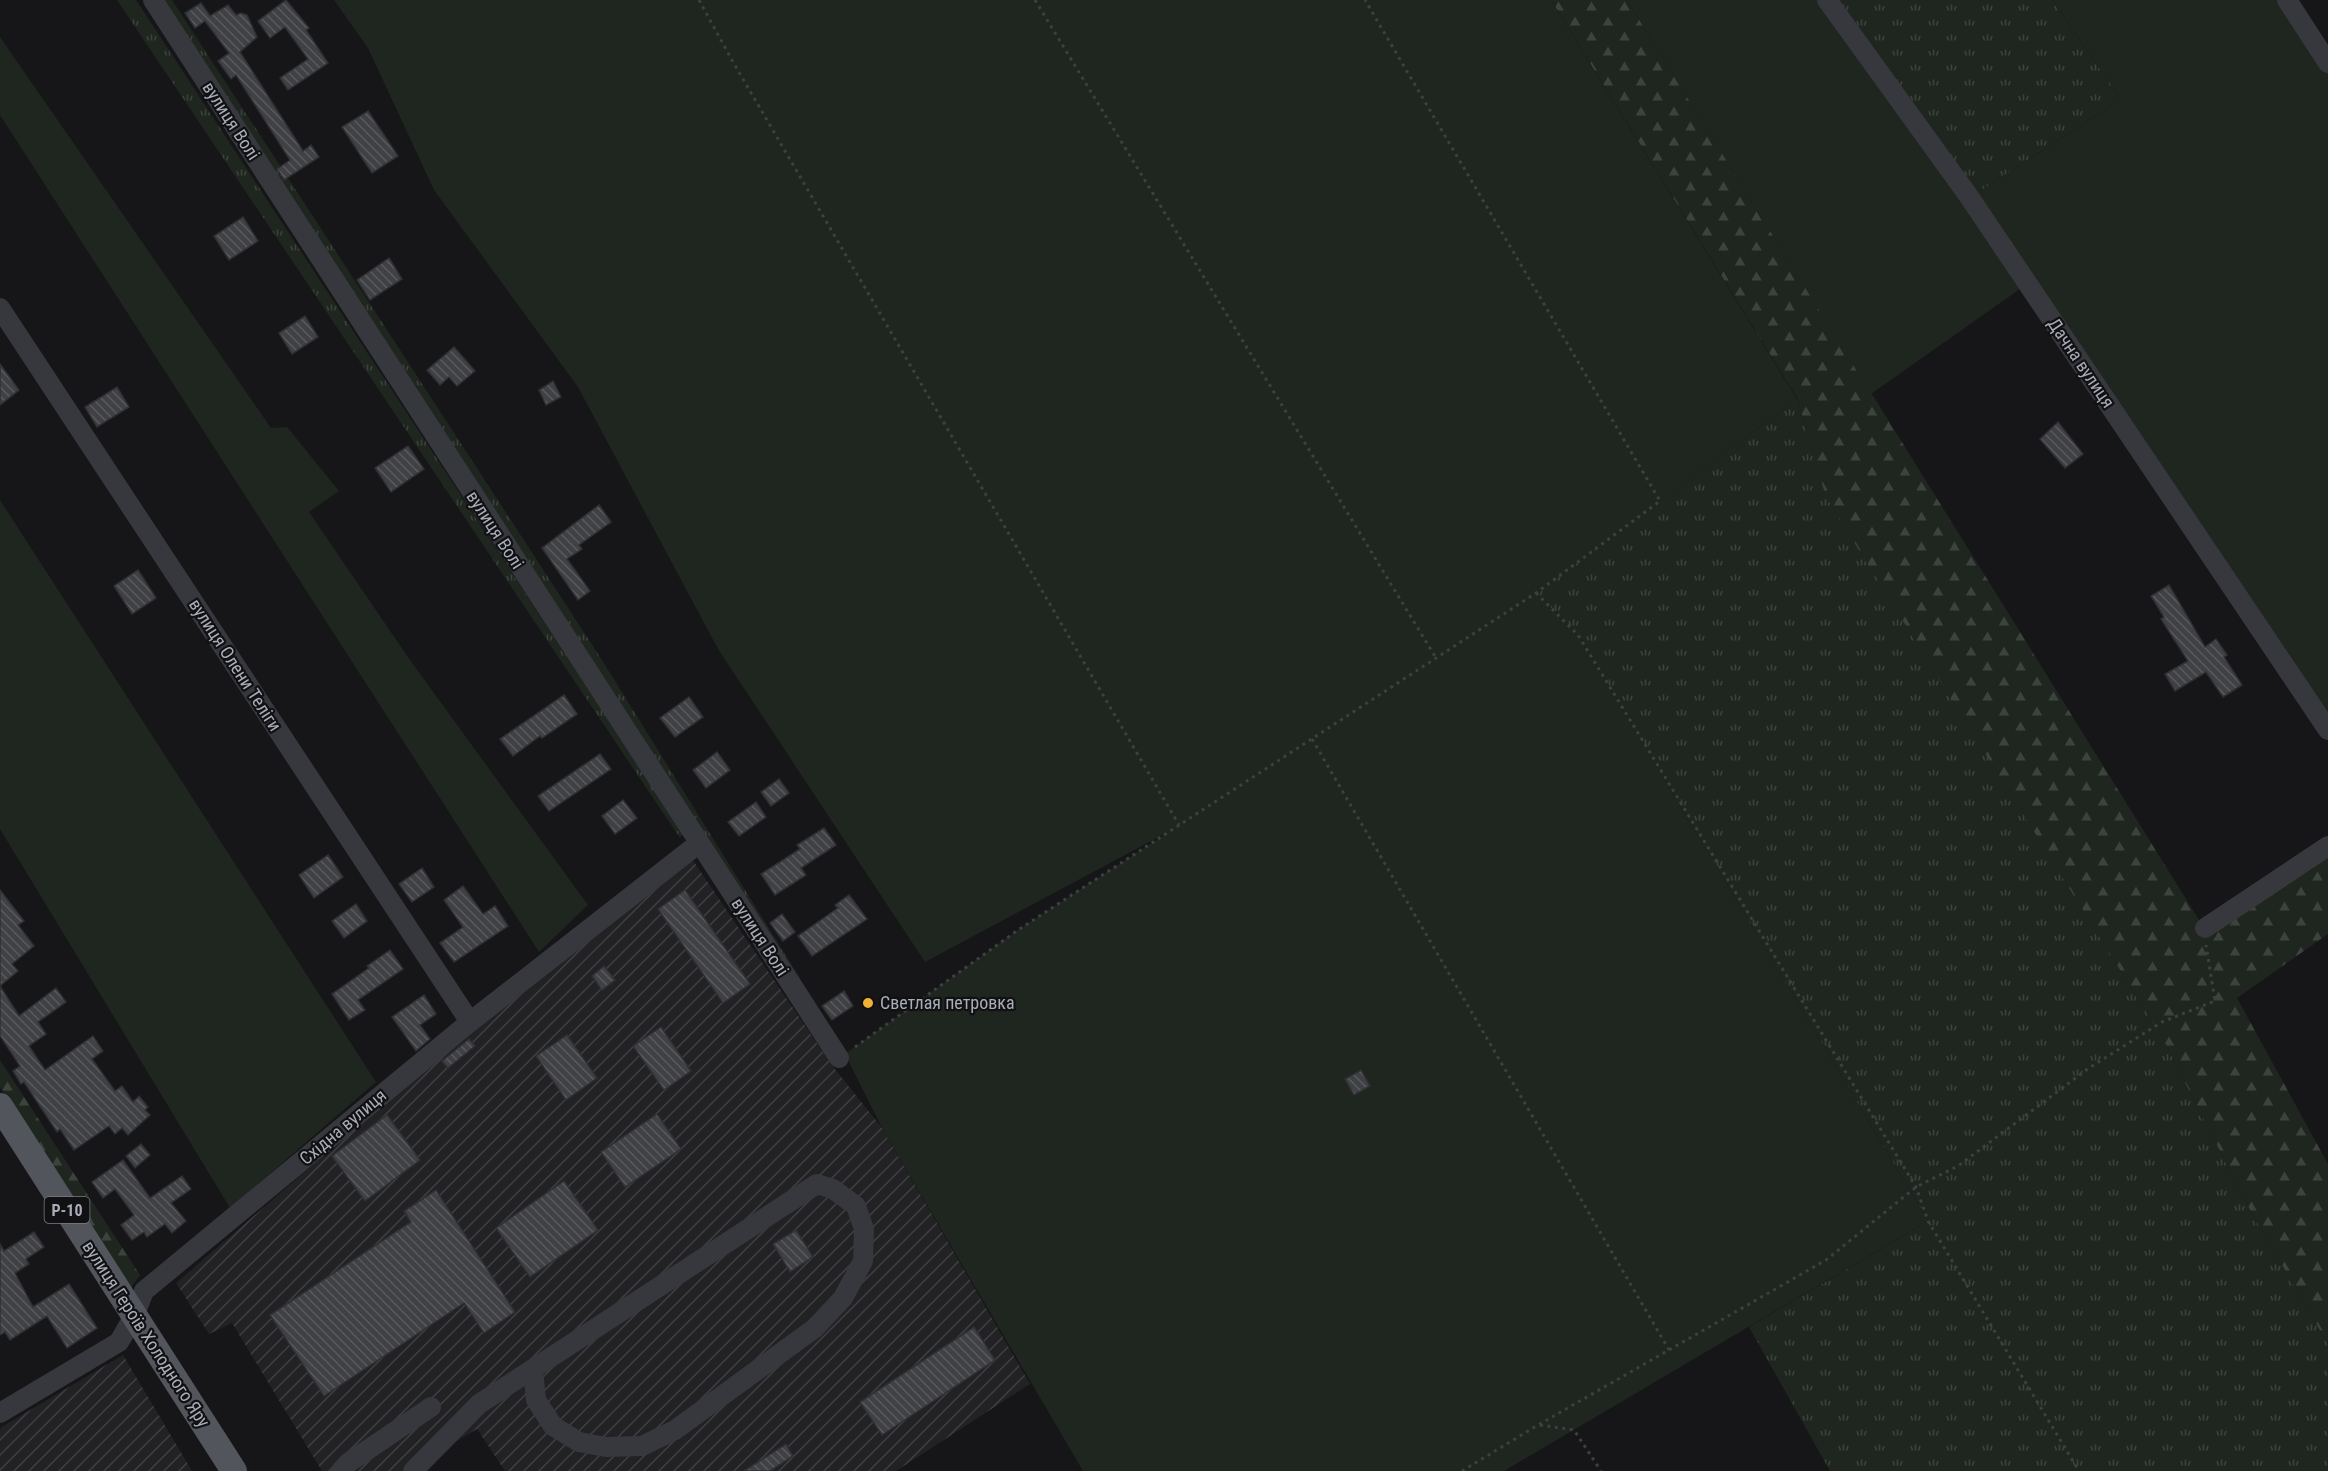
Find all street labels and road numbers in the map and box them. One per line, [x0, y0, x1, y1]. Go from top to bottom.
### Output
street label: вулиця Волі [198, 78, 264, 164]
street label: Дачна вулиця [2044, 314, 2119, 412]
street label: вулиця Волі [462, 487, 528, 573]
street label: вулиця Олени Теліги [185, 595, 286, 735]
street label: вулиця Волі [727, 894, 793, 980]
street label: Східна вулиця [295, 1084, 390, 1169]
road number: Р-10 [44, 1197, 90, 1223]
street label: вулиця Героїв Холодного Яру [78, 1237, 215, 1431]

